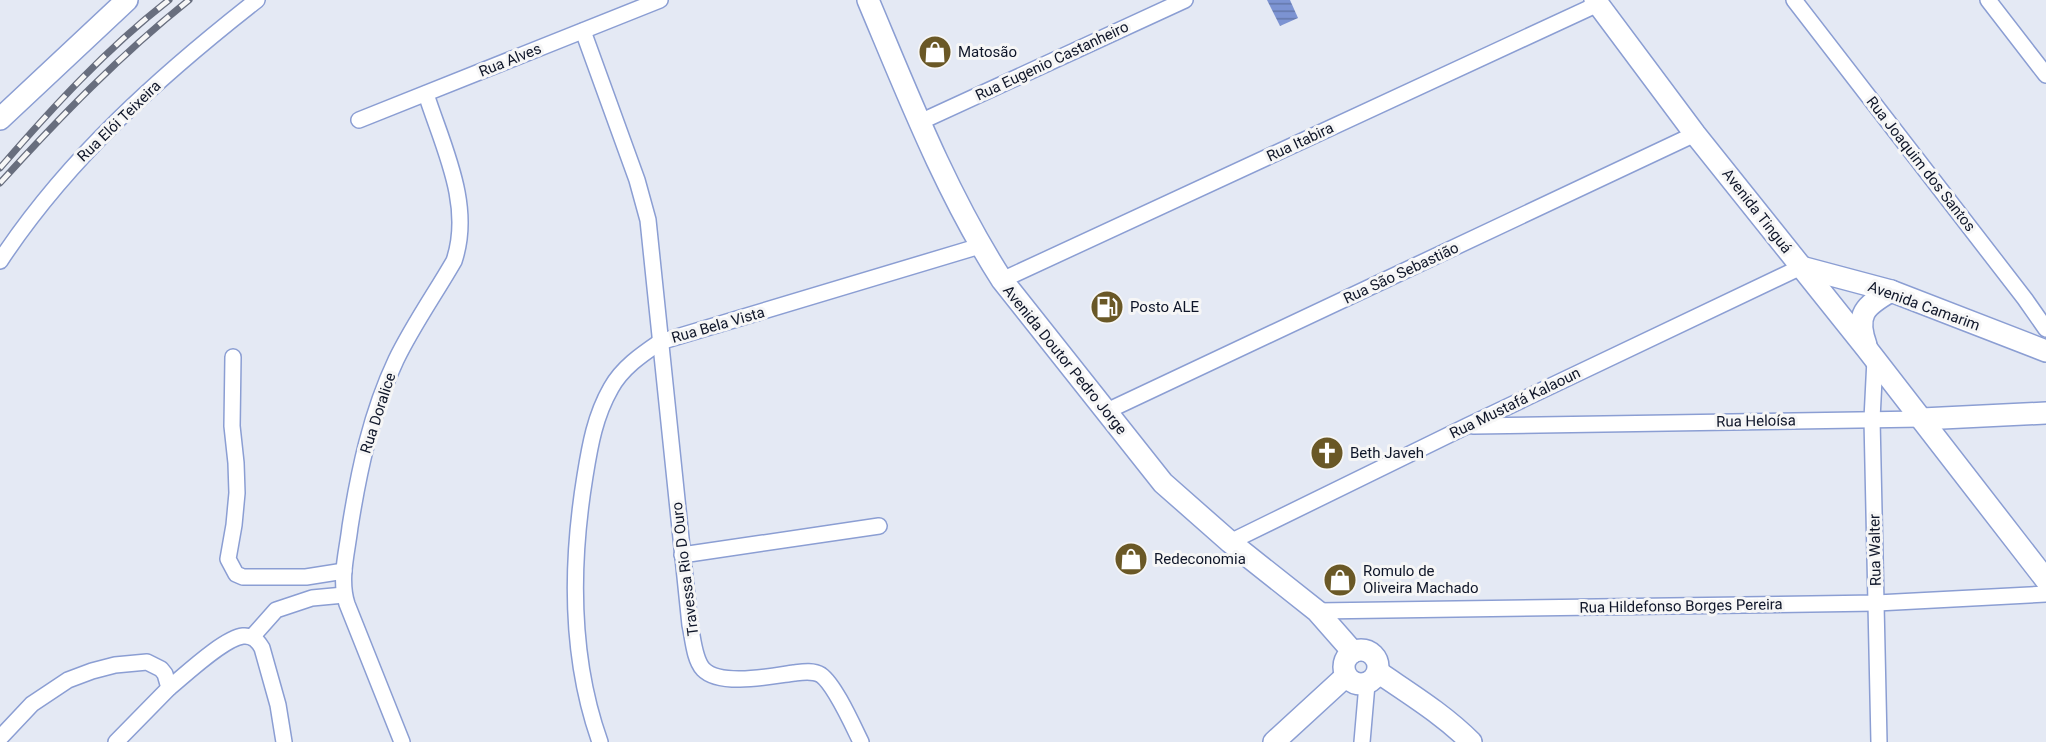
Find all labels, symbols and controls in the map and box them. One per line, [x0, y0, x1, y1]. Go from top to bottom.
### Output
street label: Rua Eugenio Castanheiro [973, 18, 1131, 104]
shop icon: Matosão [917, 34, 953, 70]
street label: Rua Alves [476, 39, 544, 81]
place label: Matosão [958, 43, 1017, 61]
street label: Rua Elói Teixeira [74, 77, 164, 165]
street label: Rua Joaquim dos Santos [1863, 93, 1979, 235]
street label: Rua Itabira [1264, 119, 1336, 165]
street label: Avenida Tinguá [1718, 165, 1796, 257]
street label: Rua São Sebastião [1340, 238, 1462, 308]
street label: Avenida Camarim [1866, 277, 1982, 335]
street label: Avenida Doutor Pedro Jorge [999, 282, 1131, 438]
fuel station icon: Posto ALE [1089, 289, 1125, 325]
place label: Posto ALE [1130, 298, 1200, 316]
street label: Rua Bela Vista [669, 303, 767, 347]
street label: Rua Mustafá Kalaoun [1447, 364, 1583, 442]
street label: Rua Doralice [356, 370, 400, 456]
street label: Rua Heloísa [1716, 411, 1796, 431]
church icon: Beth Javeh [1309, 435, 1345, 471]
place label: Beth Javeh [1350, 444, 1424, 462]
street label: Travessa Rio D Ouro [668, 501, 702, 637]
street label: Rua Walter [1865, 514, 1885, 586]
shop icon: Redeconomia [1113, 541, 1149, 577]
place label: Redeconomia [1154, 550, 1246, 568]
shop icon: Romulo de Oliveira Machado [1322, 562, 1358, 598]
place label: Romulo de Oliveira Machado [1363, 562, 1479, 597]
street label: Rua Hildefonso Borges Pereira [1579, 595, 1783, 617]

